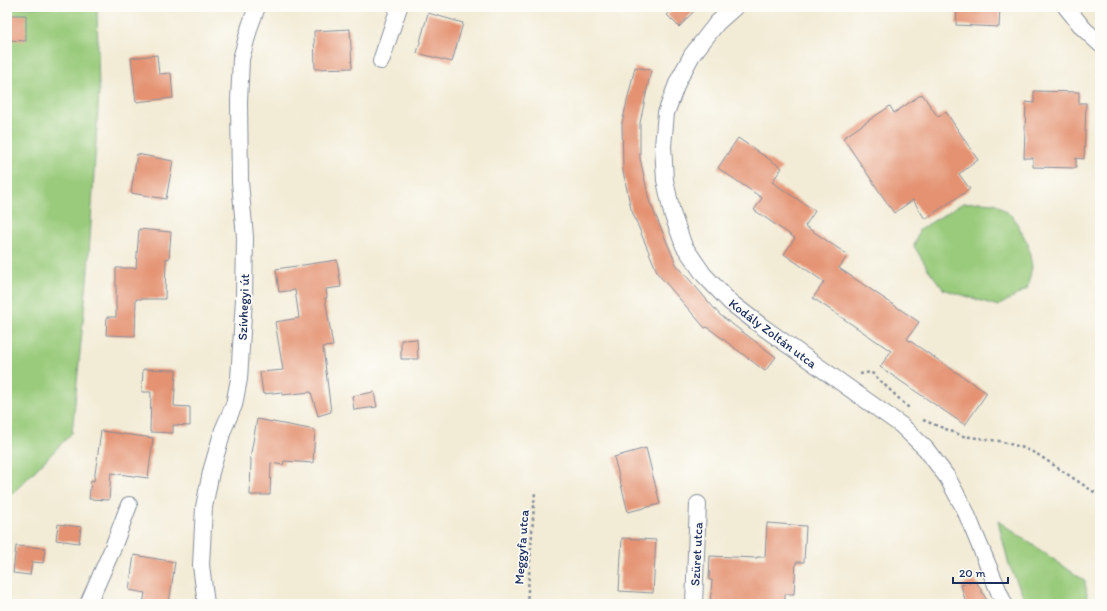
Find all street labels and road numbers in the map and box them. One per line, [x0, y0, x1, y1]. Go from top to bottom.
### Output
street label: Szívhegyi út [235, 273, 252, 341]
street label: Kodály Zoltán utca [726, 296, 820, 371]
street label: Meggyfa utca [511, 509, 532, 585]
street label: Szüret utca [687, 521, 706, 586]

